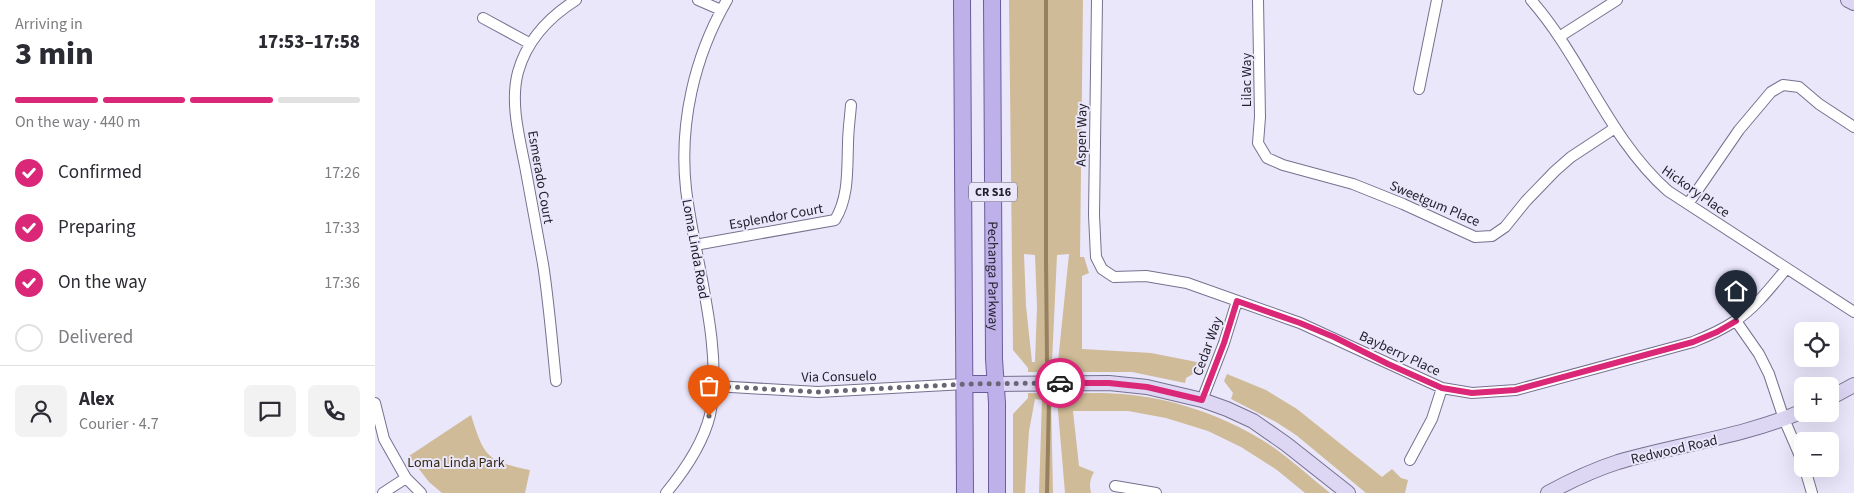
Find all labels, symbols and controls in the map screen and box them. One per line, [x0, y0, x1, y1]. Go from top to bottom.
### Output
text: Arriving in [15, 13, 83, 35]
text: 17:53–17:58 [258, 29, 360, 56]
text: 3 min [15, 31, 94, 77]
street label: Lilac Way [1237, 52, 1257, 107]
street label: Aspen Way [1071, 103, 1093, 167]
text: On the way · 440 m [15, 111, 140, 133]
street label: Esmerado Court [522, 129, 558, 226]
icon: check [15, 159, 43, 187]
text: Confirmed [58, 159, 142, 186]
street label: Hickory Place [1657, 161, 1734, 223]
text: 17:26 [324, 162, 360, 184]
street label: Sweetgum Place [1386, 176, 1483, 232]
road number: CR S16 [969, 182, 1017, 202]
street label: Loma Linda Road [676, 198, 714, 301]
street label: Esplendor Court [728, 199, 825, 235]
icon: check [15, 214, 43, 242]
text: Preparing [58, 214, 136, 241]
text: 17:33 [324, 217, 360, 239]
street label: Pechanga Parkway [982, 221, 1003, 331]
icon: check [15, 269, 43, 297]
text: On the way [58, 269, 147, 296]
pin [1715, 270, 1757, 321]
text: 17:36 [324, 272, 360, 294]
icon: home [1722, 277, 1750, 305]
street label: Cedar Way [1188, 313, 1228, 379]
map controls [1794, 322, 1839, 477]
button: locate [1794, 322, 1839, 367]
text: Delivered [58, 324, 133, 351]
street label: Bayberry Place [1356, 326, 1443, 381]
courier [1035, 358, 1085, 408]
pin [688, 365, 730, 416]
street label: Via Consuelo [801, 366, 877, 388]
icon: car [1046, 369, 1074, 397]
icon: bag [695, 372, 723, 400]
button: + [1794, 377, 1839, 422]
button: person [15, 385, 67, 437]
button: chat [244, 385, 296, 437]
button: phone [308, 385, 360, 437]
text: Alex [79, 386, 115, 413]
text: Courier · 4.7 [79, 413, 159, 435]
street label: Redwood Road [1629, 430, 1720, 470]
button: − [1794, 432, 1839, 477]
park label: Loma Linda Park [407, 453, 505, 473]

